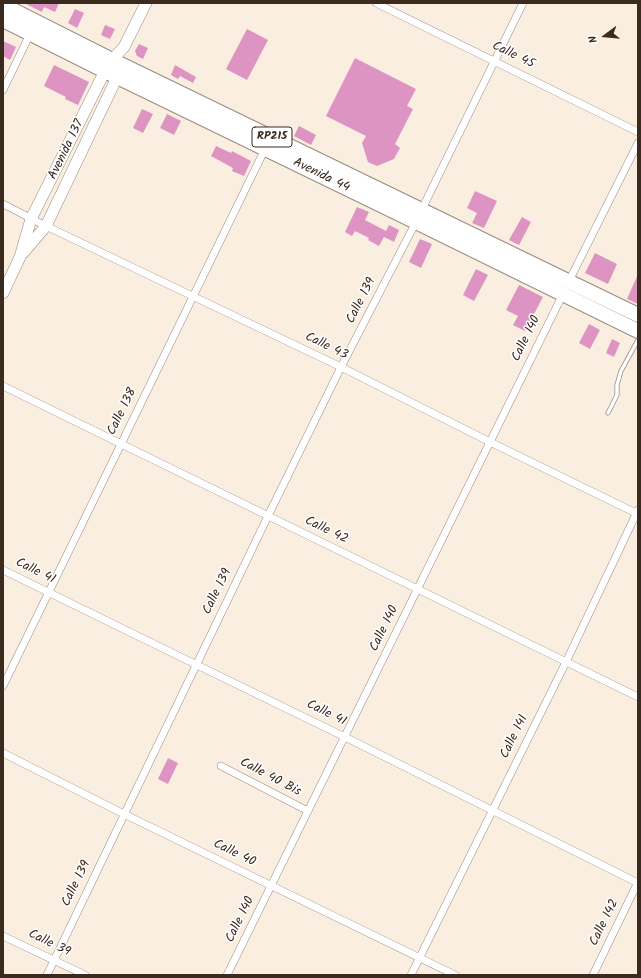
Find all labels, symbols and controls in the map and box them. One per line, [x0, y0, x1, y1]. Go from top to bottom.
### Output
north arrow [585, 16, 625, 56]
text: N [584, 33, 603, 45]
street label: Calle 45 [489, 39, 537, 73]
street label: Avenida 137 [46, 118, 88, 182]
road number: RP215 [252, 127, 292, 147]
street label: Avenida 44 [290, 156, 352, 196]
street label: Calle 139 [344, 276, 380, 326]
street label: Calle 140 [509, 314, 545, 364]
street label: Calle 43 [302, 330, 350, 364]
street label: Calle 138 [105, 386, 141, 438]
street label: Calle 42 [302, 514, 350, 548]
street label: Calle 41 [12, 556, 58, 588]
street label: Calle 139 [200, 566, 236, 618]
street label: Calle 140 [367, 604, 403, 654]
street label: Calle 41 [303, 698, 349, 730]
street label: Calle 141 [498, 713, 532, 761]
street label: Calle 40 Bis [237, 755, 303, 801]
street label: Calle 40 [210, 837, 258, 871]
street label: Calle 139 [59, 858, 95, 910]
street label: Calle 140 [223, 895, 259, 945]
street label: Calle 142 [587, 897, 623, 949]
street label: Calle 39 [25, 927, 73, 961]

